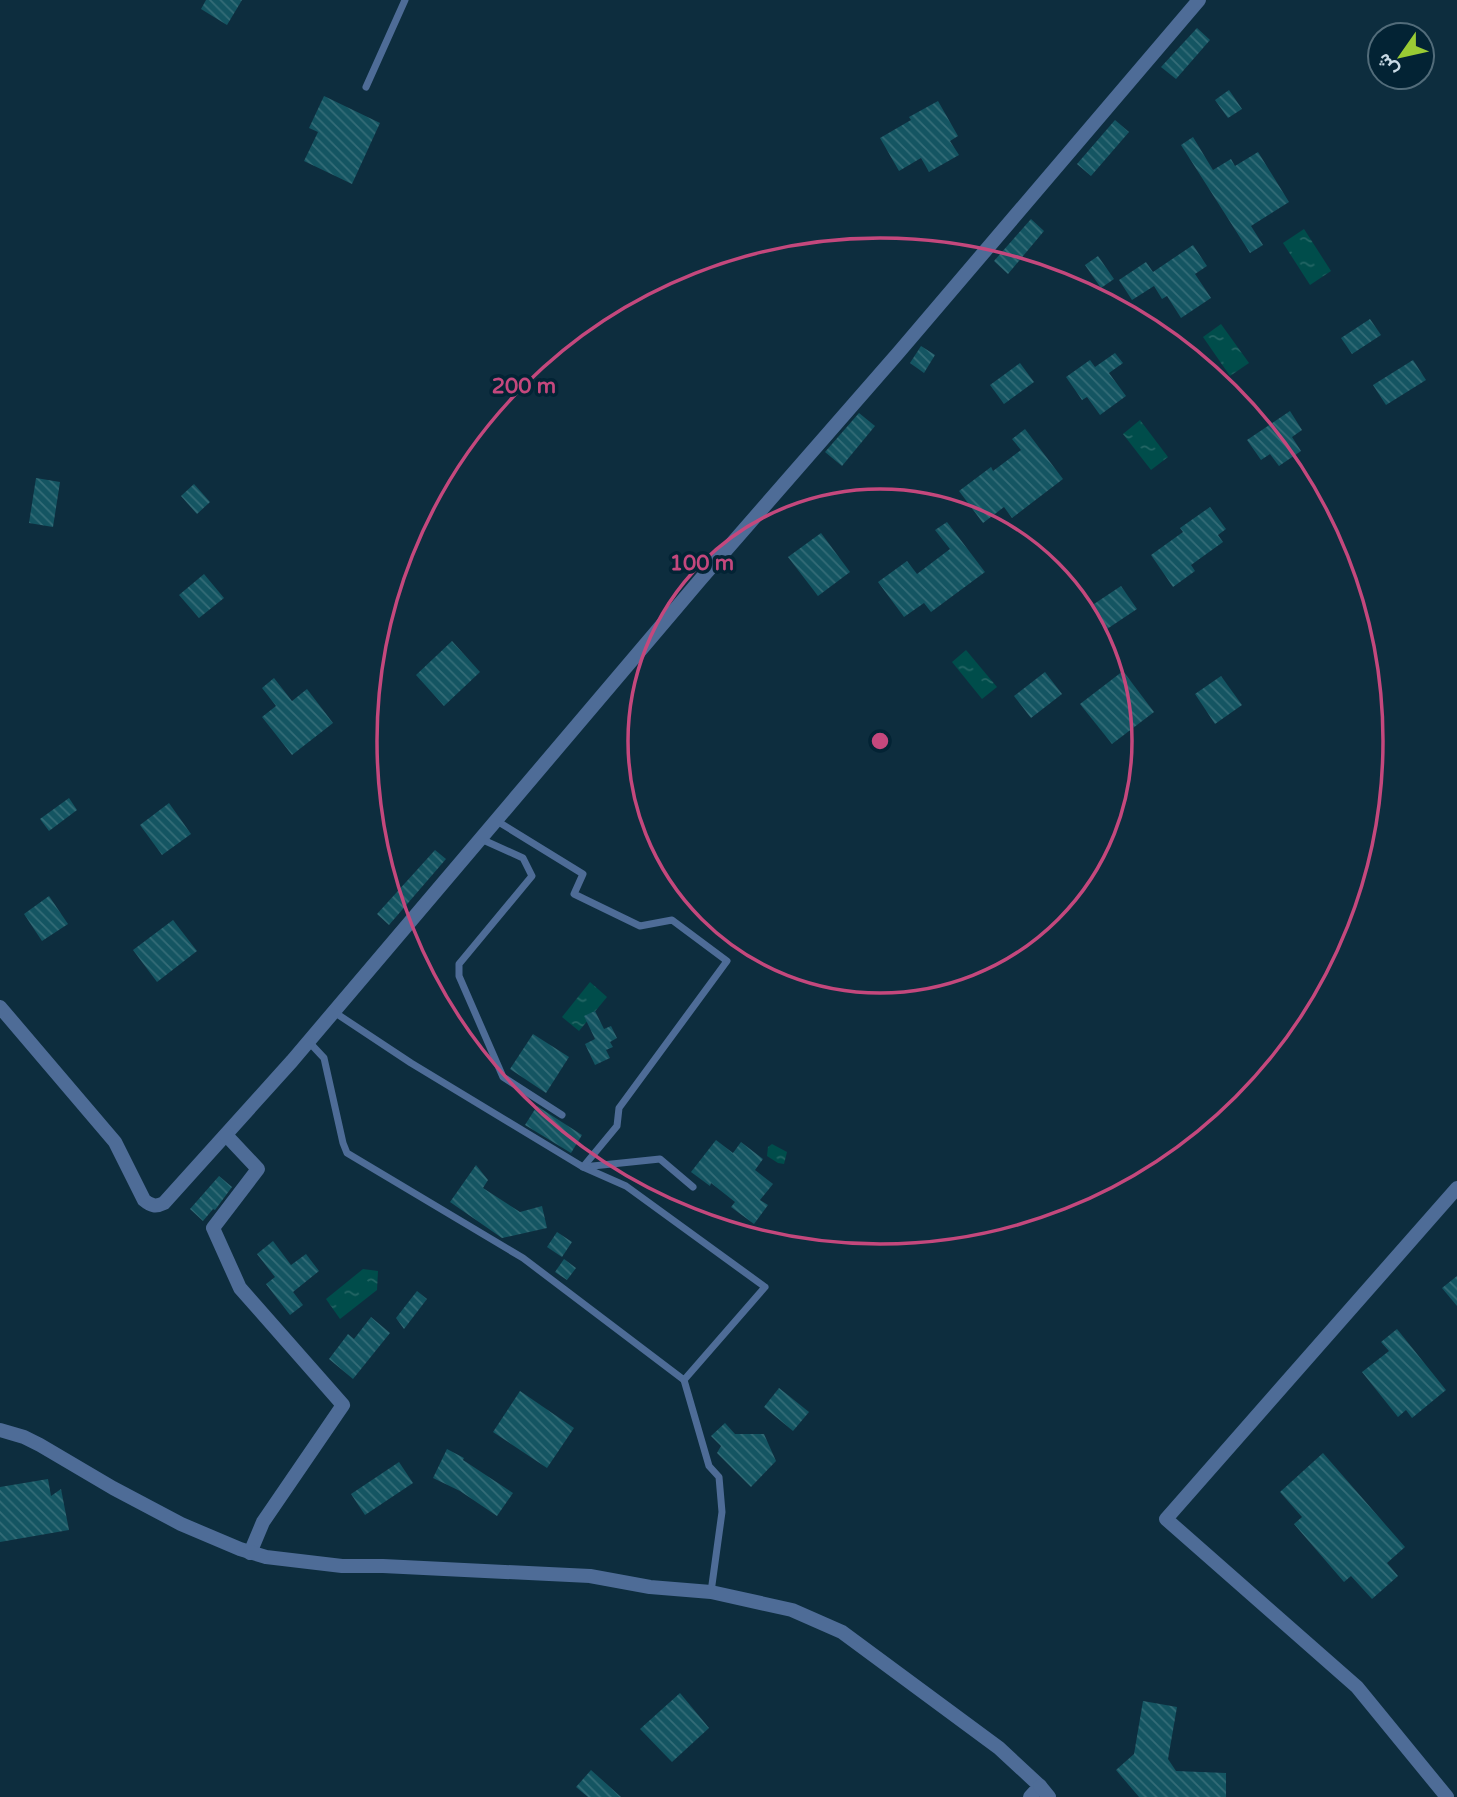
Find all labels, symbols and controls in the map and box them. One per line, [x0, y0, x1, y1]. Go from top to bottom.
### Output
north arrow [1366, 21, 1436, 91]
text: ش [1372, 49, 1403, 81]
text: 200 m [492, 374, 556, 399]
text: 100 m [670, 551, 734, 576]
centre of rings [868, 729, 892, 753]

